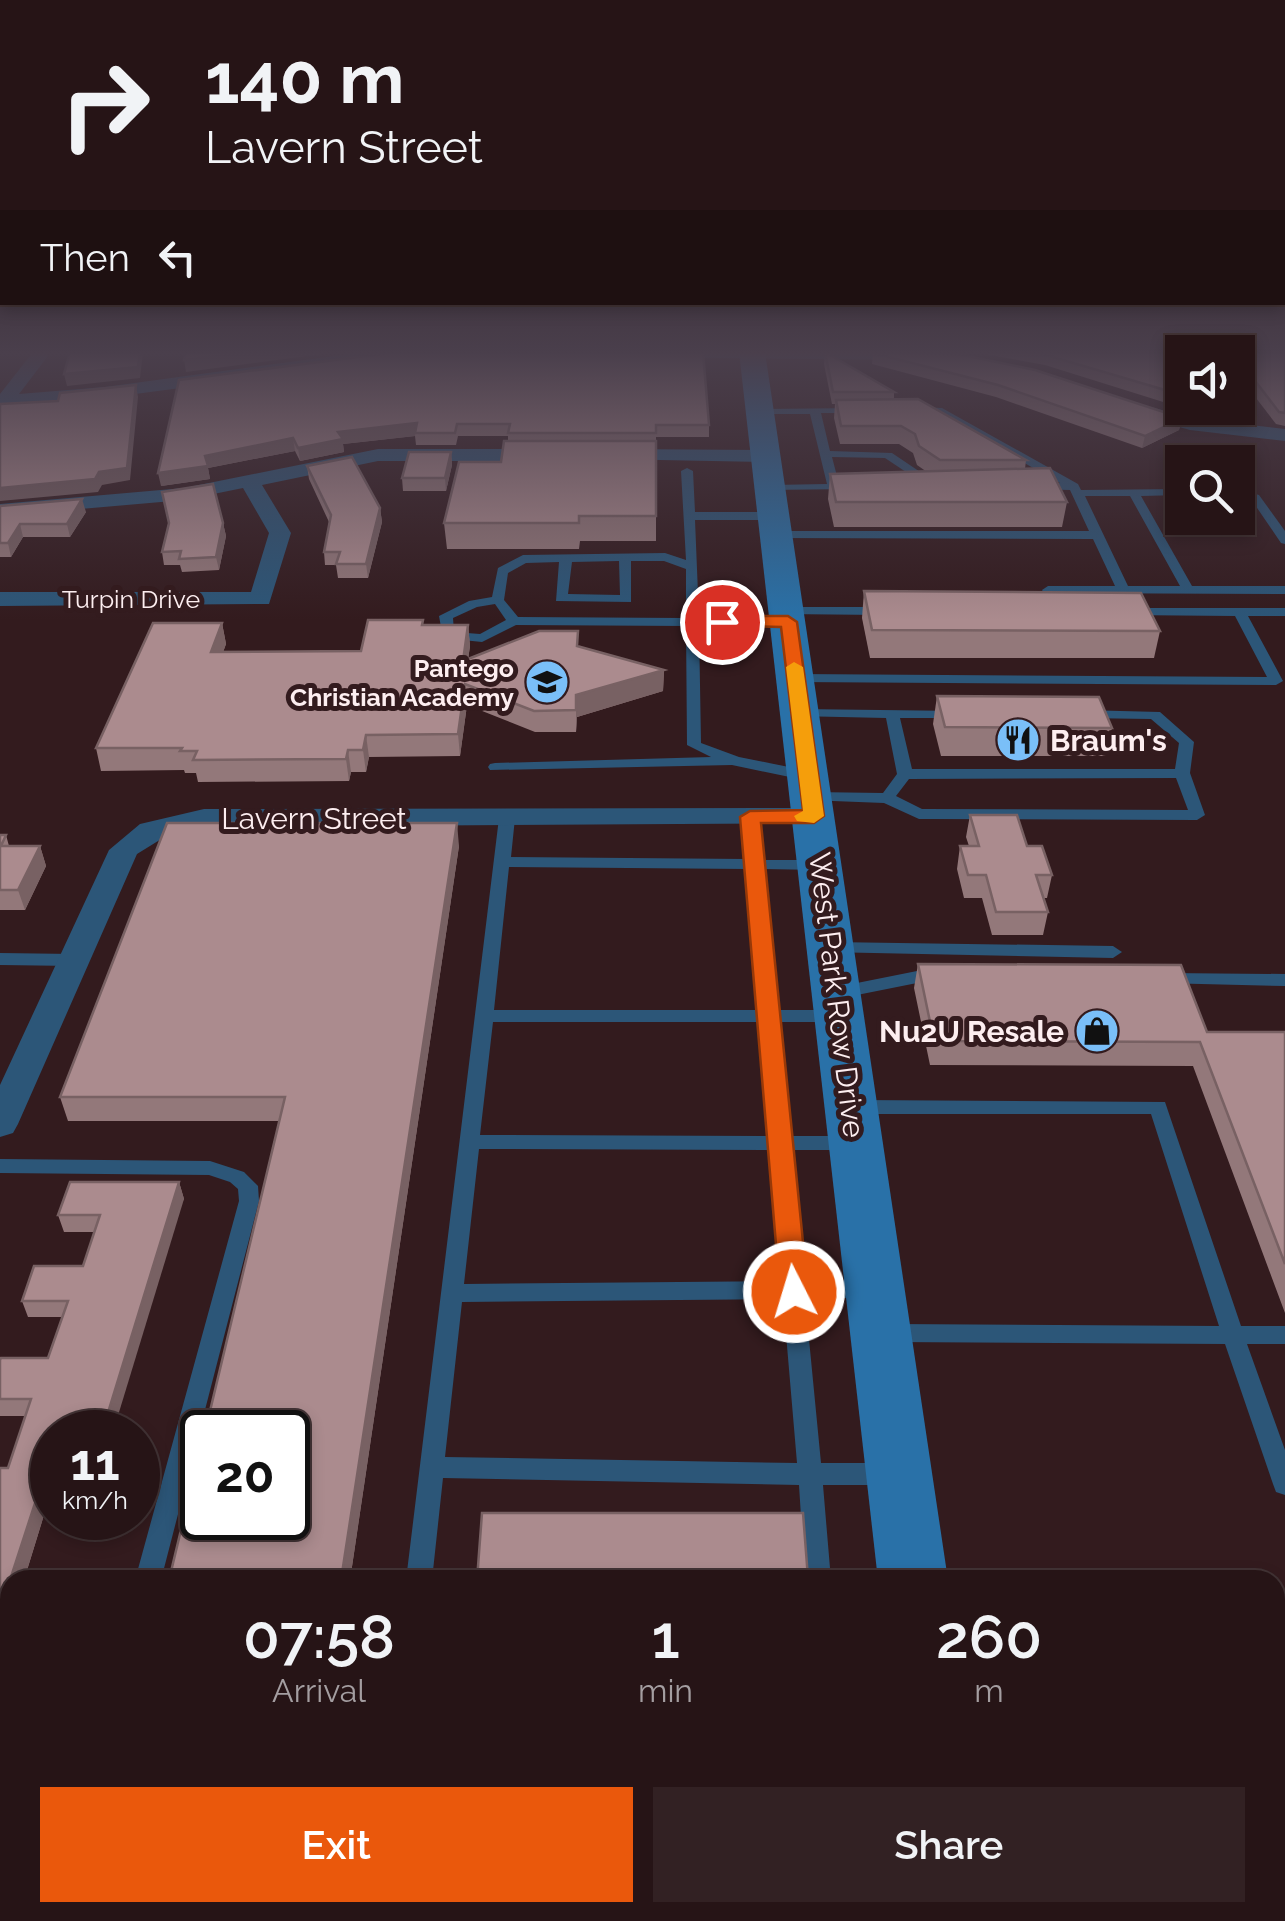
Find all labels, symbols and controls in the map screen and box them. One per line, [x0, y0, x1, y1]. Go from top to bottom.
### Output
text: 140 m [205, 37, 405, 119]
icon: right [40, 40, 170, 170]
text: Lavern Street [205, 121, 483, 174]
icon: left [150, 230, 205, 285]
text: Then [40, 235, 130, 280]
map controls [1165, 335, 1255, 535]
button: sound [1165, 335, 1255, 425]
button: search [1165, 445, 1255, 535]
pin [680, 580, 765, 665]
street label: Turpin Drive [62, 584, 200, 614]
icon: arrive [695, 595, 750, 650]
place label: Pantego Christian Academy [290, 653, 514, 712]
school or university icon: Pantego Christian Academy [524, 659, 570, 705]
restaurant icon: Braum's [995, 717, 1041, 763]
place label: Braum's [1050, 723, 1167, 758]
street label: Lavern Street [221, 801, 407, 836]
street label: West Park Row Drive [802, 850, 872, 1140]
shop icon: Nu2U Resale [1074, 1008, 1120, 1054]
place label: Nu2U Resale [879, 1014, 1064, 1049]
position arrow [742, 1240, 846, 1344]
speed limit sign: 20 [180, 1410, 310, 1540]
text: 11 [70, 1433, 120, 1492]
text: km/h [62, 1485, 128, 1515]
text: 07:58 [243, 1602, 395, 1672]
text: 1 [651, 1602, 680, 1672]
text: 260 [936, 1602, 1042, 1672]
text: Arrival [272, 1672, 366, 1709]
text: min [638, 1672, 693, 1709]
text: m [974, 1672, 1004, 1709]
button: Exit [40, 1787, 633, 1902]
button: Share [653, 1787, 1245, 1902]

